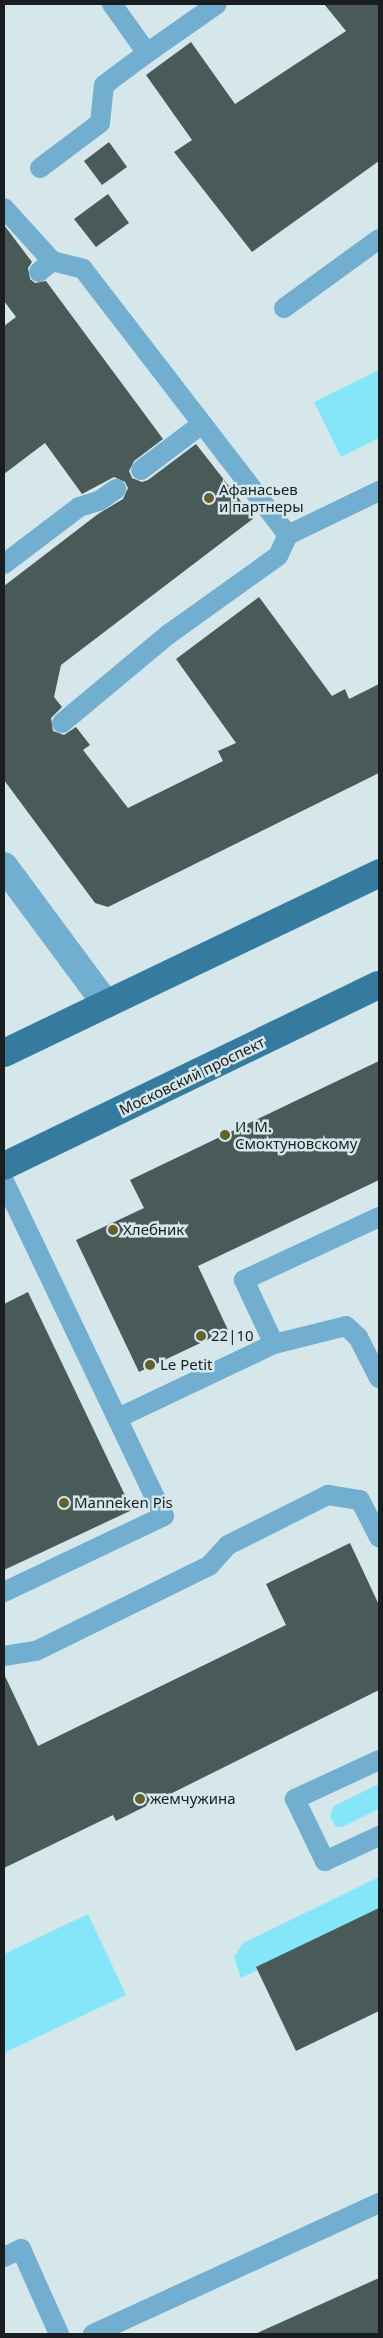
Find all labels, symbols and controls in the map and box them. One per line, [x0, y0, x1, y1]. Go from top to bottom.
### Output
place label: Афанасьев и партнеры [219, 480, 304, 515]
marker: Афанасьев и партнеры [203, 492, 215, 504]
street label: Московский проспект [116, 1033, 268, 1119]
place label: И. М. Смоктуновскому [235, 1117, 357, 1152]
marker: И. М. Смоктуновскому [219, 1129, 231, 1141]
place label: Хлебник [123, 1221, 184, 1239]
marker: Хлебник [107, 1224, 119, 1236]
place label: 22|10 [211, 1327, 254, 1345]
marker: 22|10 [195, 1330, 207, 1342]
place label: Le Petit [160, 1356, 212, 1374]
marker: Le Petit [144, 1359, 156, 1371]
place label: Manneken Pis [74, 1494, 173, 1512]
marker: Manneken Pis [58, 1497, 70, 1509]
place label: жемчужина [150, 1790, 236, 1808]
marker: жемчужина [134, 1793, 146, 1805]

